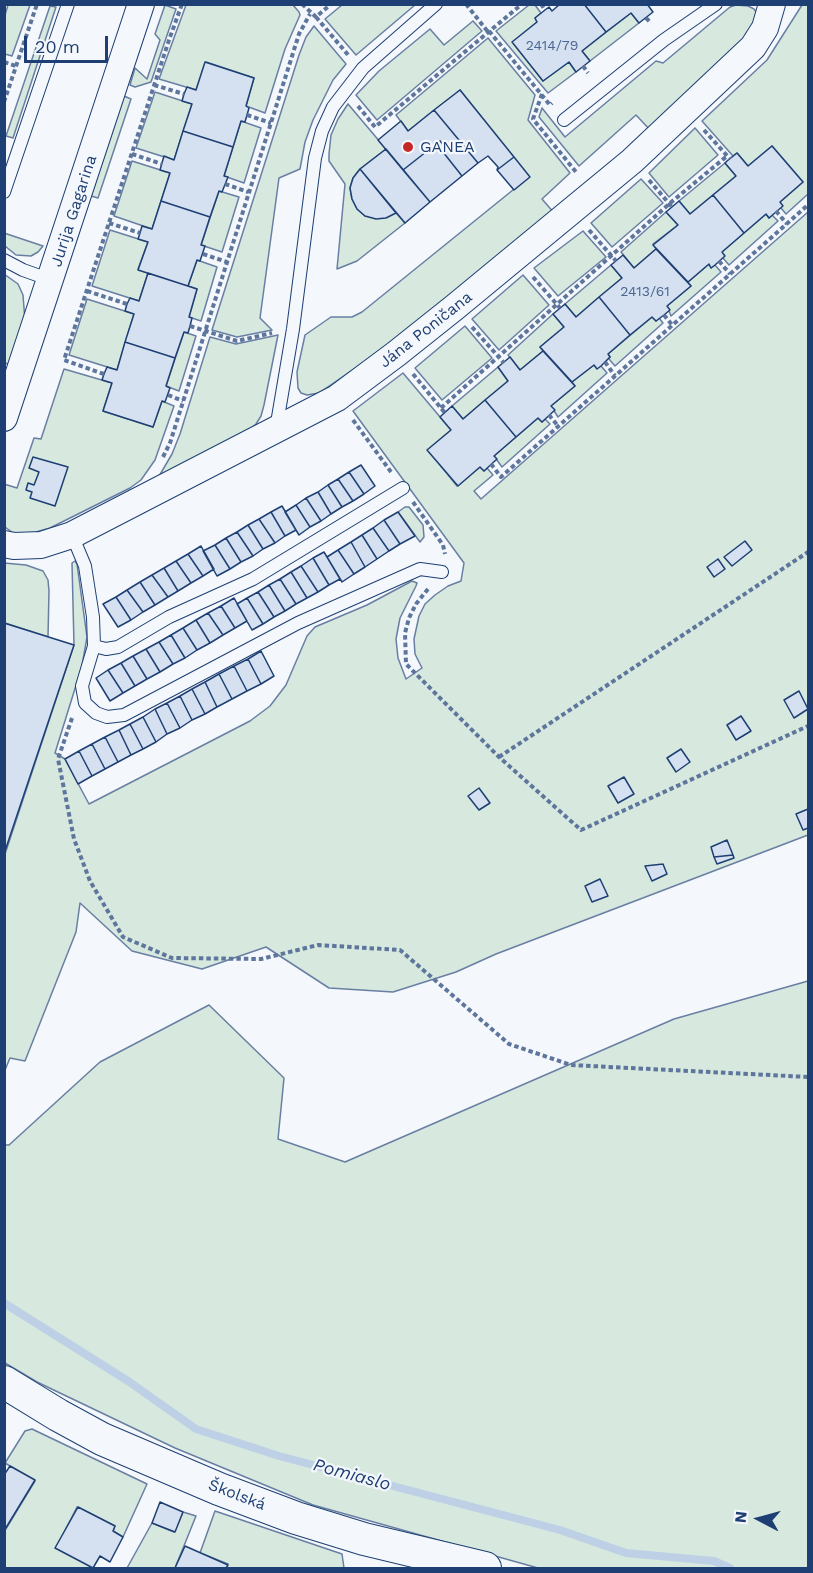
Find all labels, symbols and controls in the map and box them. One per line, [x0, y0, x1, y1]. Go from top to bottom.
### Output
scale bar [27, 24, 111, 62]
text: 20 m [35, 36, 80, 57]
house number: 2414/79 [526, 38, 578, 54]
place label: GANEA [420, 137, 475, 157]
marker: GANEA [401, 140, 415, 154]
street label: Jurija Gagarina [47, 153, 101, 269]
house number: 2413/61 [620, 284, 670, 300]
street label: Jána Poničana [376, 288, 476, 372]
water label: Pomiaslo [311, 1454, 393, 1496]
street label: Školská [206, 1475, 268, 1515]
north arrow [729, 1489, 789, 1549]
text: N [731, 1510, 751, 1524]

